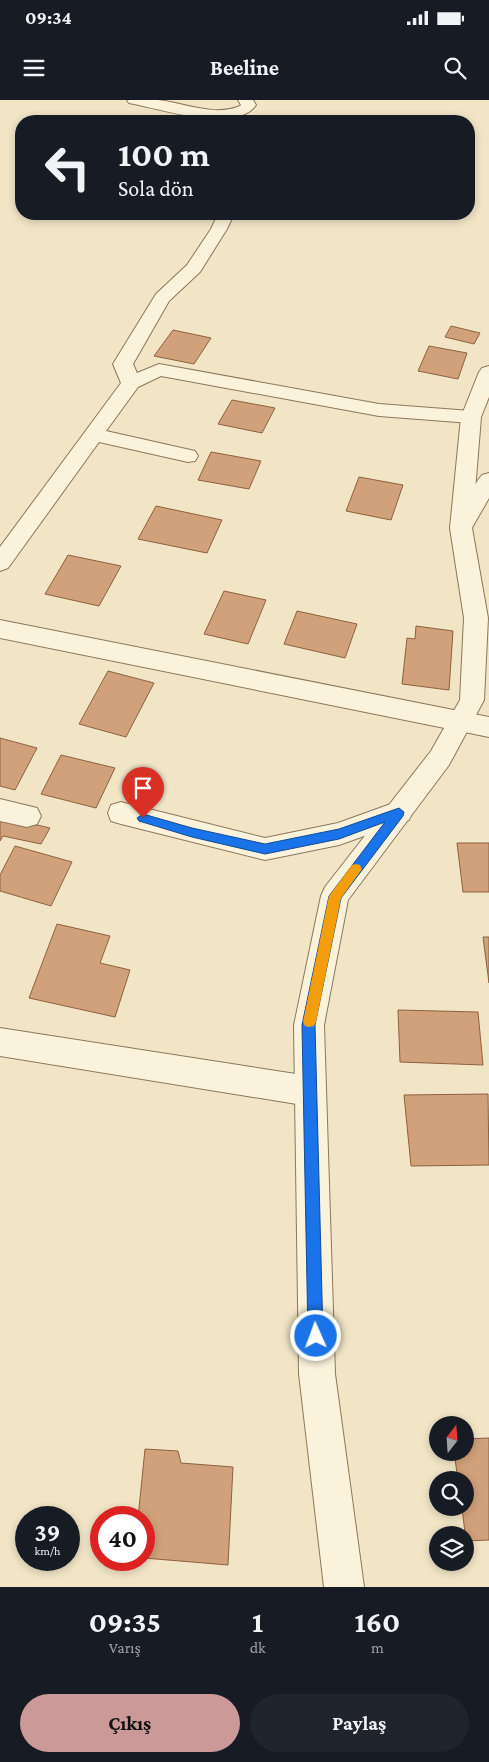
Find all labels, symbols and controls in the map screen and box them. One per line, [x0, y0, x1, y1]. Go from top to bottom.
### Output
text: 09:34 [25, 7, 72, 28]
icon: menu [20, 54, 48, 82]
icon: search [441, 54, 469, 82]
text: Beeline [210, 55, 279, 80]
icon: left [35, 135, 100, 200]
text: 100 m [118, 135, 210, 174]
text: Sola dön [118, 176, 194, 201]
pin [122, 767, 164, 818]
icon: arrive [129, 774, 157, 802]
position arrow [289, 1309, 341, 1361]
north arrow [429, 1416, 474, 1461]
map controls [429, 1416, 474, 1571]
button: search [429, 1471, 474, 1516]
speed limit sign: 40 [90, 1506, 155, 1571]
text: 39 [35, 1519, 60, 1546]
button: layers [429, 1526, 474, 1571]
text: km/h [35, 1544, 60, 1558]
text: 09:35 [89, 1605, 161, 1638]
text: 1 [252, 1605, 263, 1638]
text: 160 [354, 1605, 400, 1638]
text: Varış [109, 1639, 141, 1656]
text: dk [250, 1639, 266, 1656]
text: m [371, 1639, 384, 1656]
button: Çıkış [20, 1694, 240, 1752]
button: Paylaş [250, 1694, 469, 1752]

